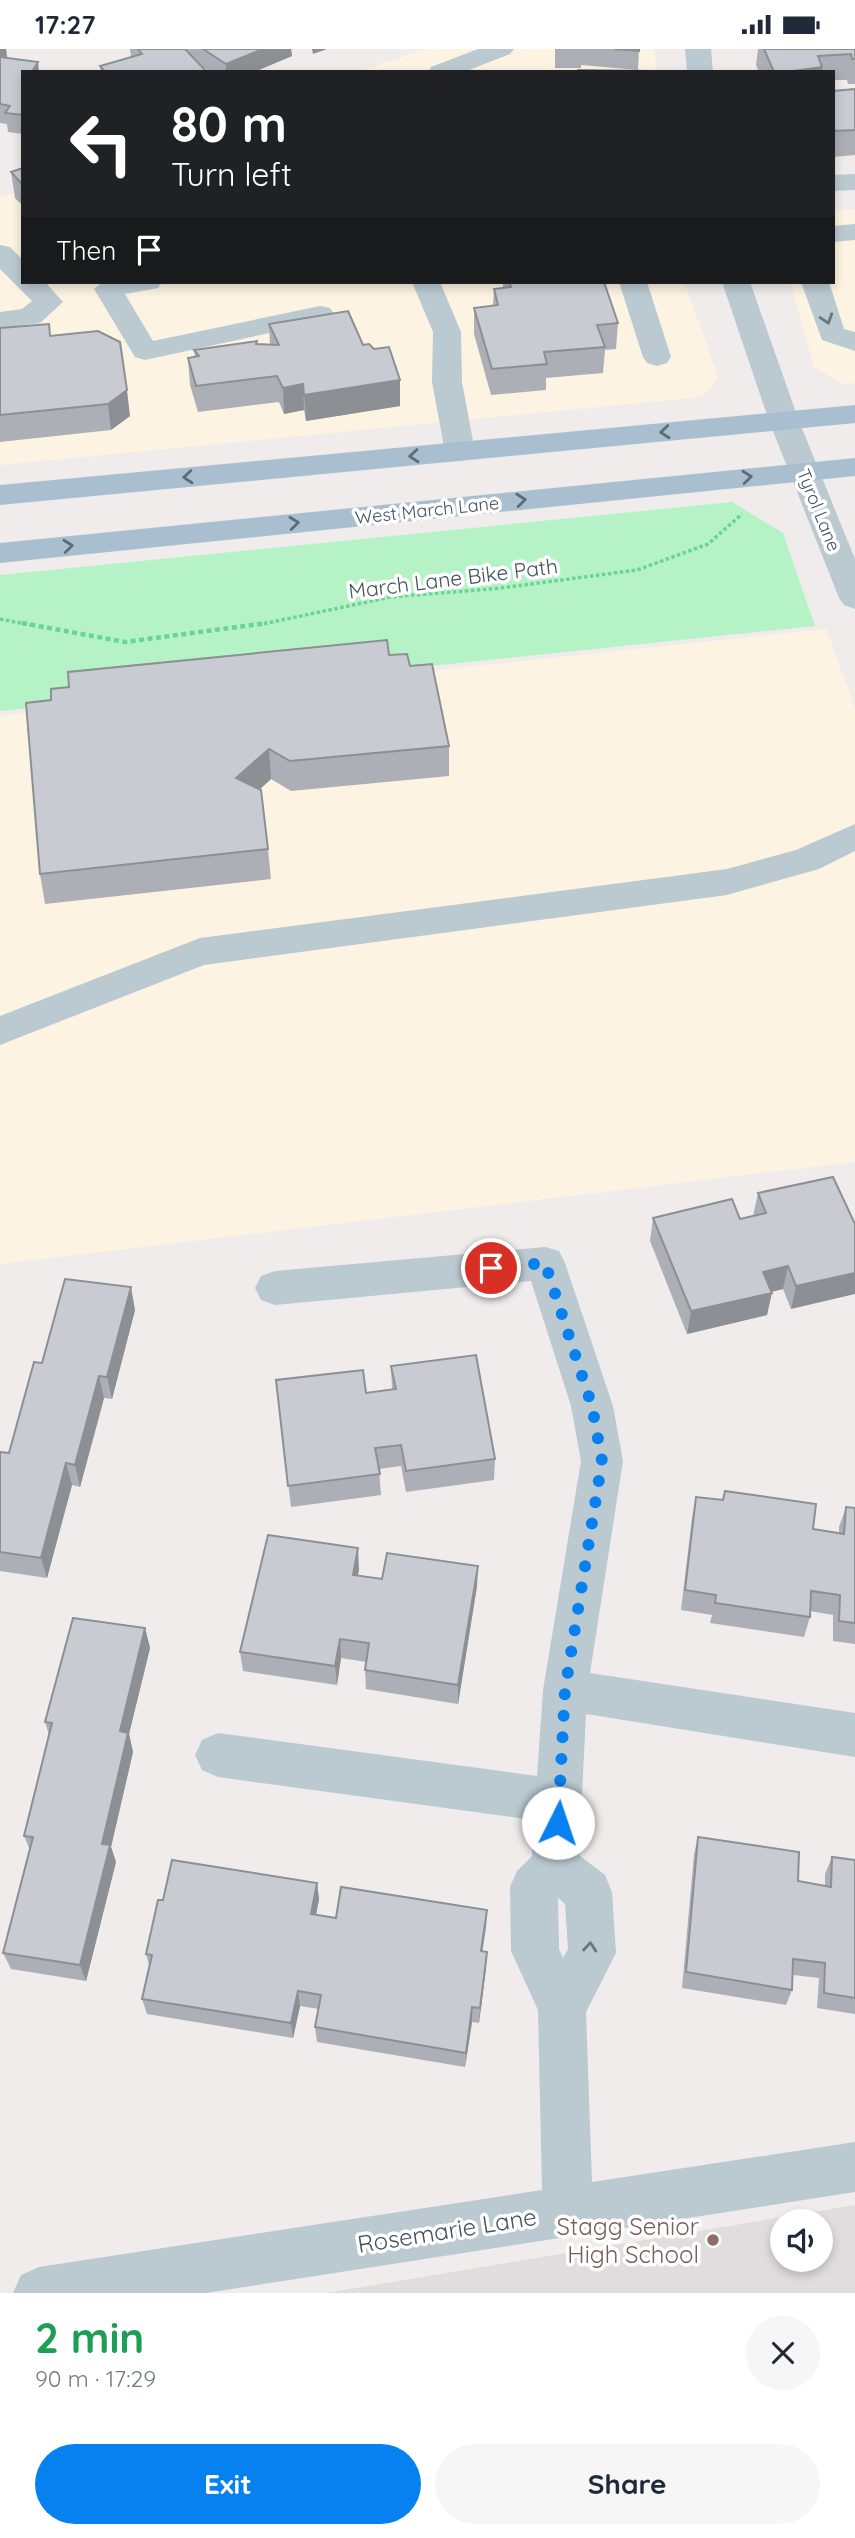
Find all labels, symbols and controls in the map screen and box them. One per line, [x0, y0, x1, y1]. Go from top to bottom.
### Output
text: 17:27 [35, 8, 96, 41]
text: 80 m [171, 93, 287, 154]
icon: left [56, 98, 147, 189]
text: Turn left [171, 154, 292, 194]
icon: arrive [130, 231, 168, 269]
text: Then [56, 234, 116, 267]
one-way arrow [819, 313, 833, 325]
one-way arrow [659, 425, 671, 440]
one-way arrow [408, 448, 419, 463]
street label: Tyrol Lane [792, 465, 846, 555]
one-way arrow [182, 469, 193, 484]
one-way arrow [741, 470, 753, 485]
street label: West March Lane [354, 491, 500, 529]
one-way arrow [515, 493, 526, 508]
one-way arrow [289, 516, 300, 531]
one-way arrow [63, 539, 74, 554]
street label: March Lane Bike Path [347, 552, 559, 604]
pin [461, 1238, 521, 1298]
icon: arrive [472, 1249, 510, 1287]
position arrow [521, 1786, 595, 1860]
one-way arrow [582, 1941, 597, 1952]
street label: Rosemarie Lane [355, 2201, 539, 2259]
map controls [770, 2209, 833, 2272]
button: sound [770, 2209, 833, 2272]
place label: Stagg Senior High School [557, 2211, 699, 2269]
marker: Stagg Senior High School [705, 2232, 721, 2248]
text: 2 min [35, 2311, 144, 2364]
button: close [746, 2316, 820, 2390]
text: 90 m · 17:29 [35, 2364, 156, 2393]
button: Exit [35, 2444, 421, 2524]
button: Share [435, 2444, 820, 2524]

